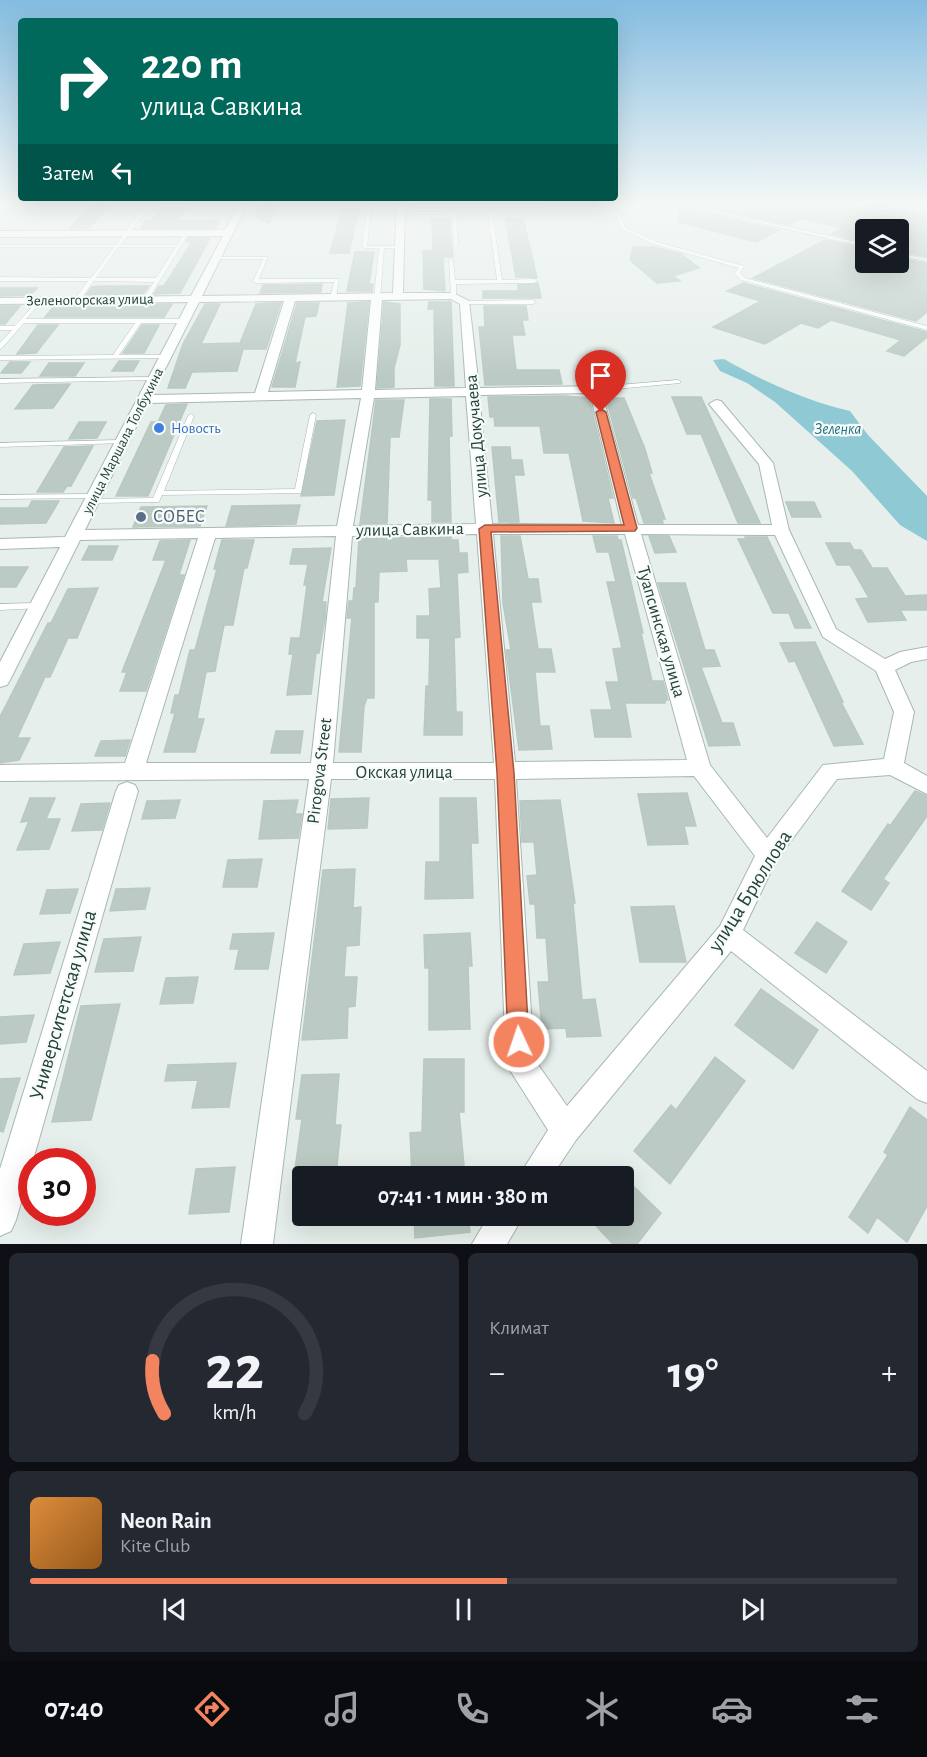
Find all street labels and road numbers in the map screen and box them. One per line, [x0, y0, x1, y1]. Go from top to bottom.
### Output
street label: Зеленогорская улица [26, 291, 154, 309]
street label: улица Маршала Толбухина [79, 365, 166, 517]
street label: улица Докучаева [463, 374, 491, 499]
street label: улица Савкина [355, 520, 464, 540]
street label: Туапсинская улица [634, 564, 688, 700]
street label: Pirogova Street [305, 717, 335, 825]
street label: Окская улица [355, 764, 453, 782]
street label: улица Брюллова [704, 826, 796, 956]
street label: Университетская улица [26, 907, 100, 1102]

